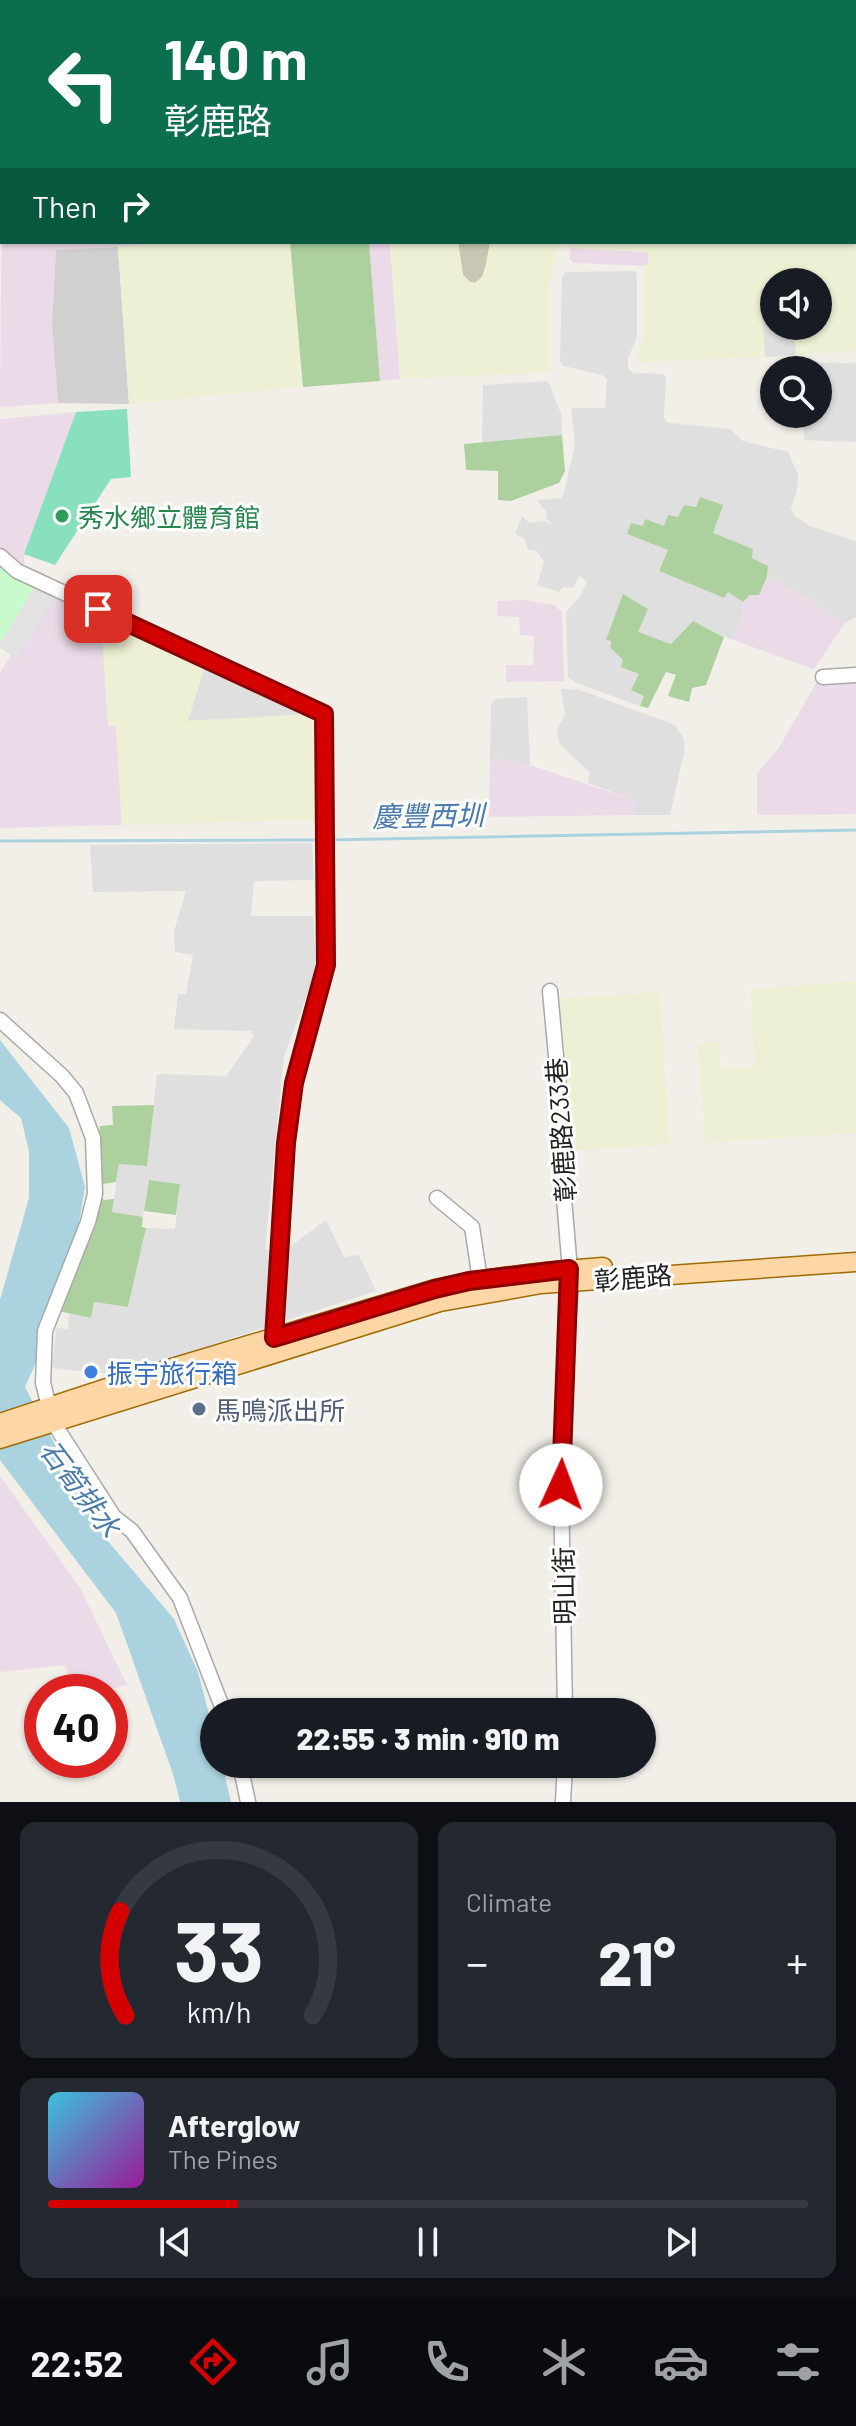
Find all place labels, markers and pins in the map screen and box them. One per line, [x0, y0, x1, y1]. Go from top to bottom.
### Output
place label: 秀水鄉立體育館 [78, 501, 260, 532]
marker: 秀水鄉立體育館 [53, 507, 71, 525]
pin [64, 575, 132, 643]
place label: 振宇旅行箱 [107, 1357, 237, 1388]
marker: 振宇旅行箱 [82, 1363, 100, 1381]
place label: 馬鳴派出所 [215, 1394, 345, 1425]
marker: 馬鳴派出所 [190, 1400, 208, 1418]

